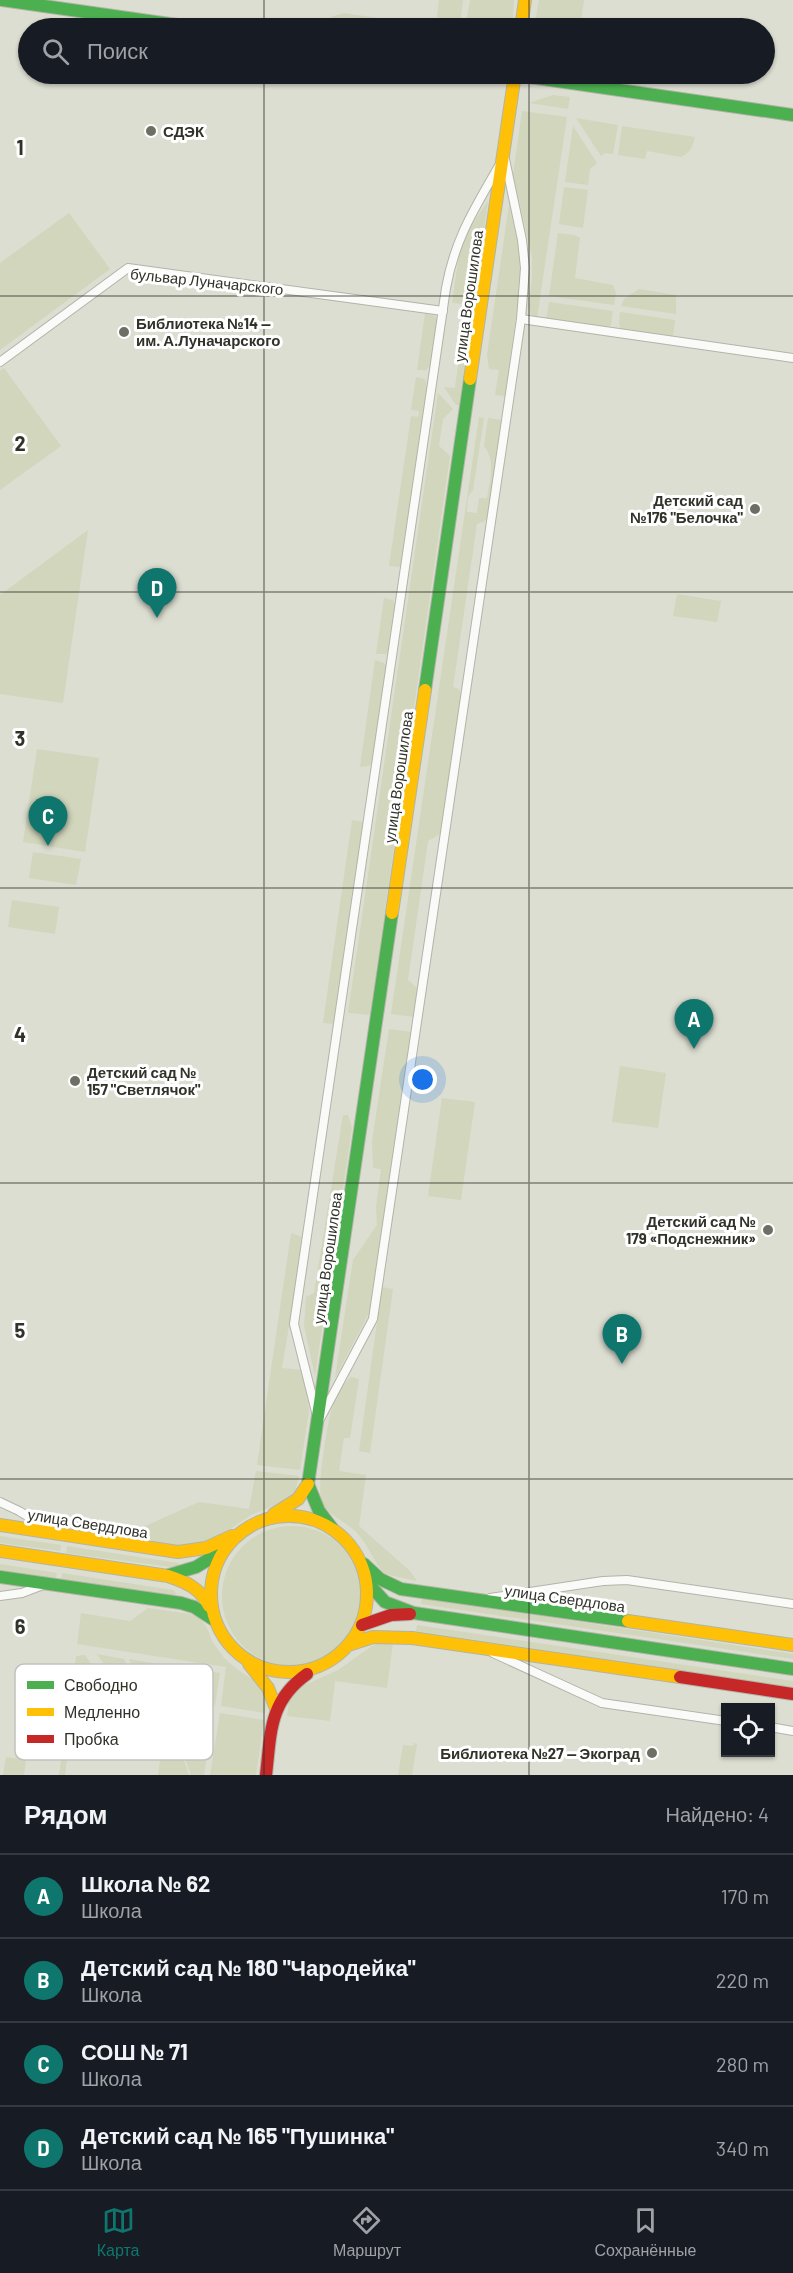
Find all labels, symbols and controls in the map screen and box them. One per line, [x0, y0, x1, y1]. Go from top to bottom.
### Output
search box [18, 18, 775, 84]
icon: search [39, 35, 72, 68]
text: Поиск [87, 37, 148, 63]
place label: СДЭК [163, 122, 205, 140]
marker: СДЭК [144, 124, 158, 138]
text: 1 [16, 135, 24, 159]
street label: улица Ворошилова [450, 228, 486, 363]
street label: бульвар Луначарского [130, 264, 284, 298]
place label: Библиотека №14 — им. А.Луначарского [136, 314, 280, 349]
marker: Библиотека №14 — им. А.Луначарского [117, 325, 131, 339]
text: 2 [14, 431, 26, 455]
place label: Детский сад №176 "Белочка" [630, 491, 744, 526]
marker: Детский сад №176 "Белочка" [748, 502, 762, 516]
pin: D [138, 568, 176, 618]
street label: улица Ворошилова [380, 709, 416, 844]
text: 3 [15, 726, 25, 750]
pin: C [28, 796, 68, 846]
pin: A [674, 1000, 714, 1049]
text: 4 [14, 1022, 26, 1046]
place label: Детский сад № 157 "Светлячок" [87, 1063, 201, 1098]
your location [408, 1065, 437, 1094]
marker: Детский сад № 157 "Светлячок" [68, 1074, 82, 1088]
street label: улица Ворошилова [309, 1190, 345, 1325]
place label: Детский сад № 179 «Подснежник» [626, 1212, 756, 1247]
marker: Детский сад № 179 «Подснежник» [761, 1223, 775, 1237]
pin: B [602, 1314, 642, 1364]
text: 5 [15, 1318, 26, 1342]
street label: улица Свердлова [27, 1505, 150, 1541]
street label: улица Свердлова [504, 1581, 627, 1615]
text: 6 [15, 1614, 26, 1638]
legend [15, 1664, 213, 1760]
text: Свободно [64, 1675, 138, 1694]
text: Медленно [64, 1702, 140, 1721]
map controls [721, 1703, 775, 1757]
button: locate [721, 1703, 775, 1757]
text: Пробка [64, 1729, 119, 1748]
place label: Библиотека №27 — Экоград [440, 1744, 640, 1762]
marker: Библиотека №27 — Экоград [645, 1746, 659, 1760]
text: Рядом [24, 1798, 107, 1829]
text: Найдено: 4 [666, 1802, 769, 1826]
text: Школа № 62 [81, 1870, 210, 1896]
text: A [37, 1884, 50, 1908]
text: 170 m [721, 1884, 769, 1908]
text: Школа [81, 1898, 142, 1922]
text: Детский сад № 180 "Чародейка" [81, 1954, 416, 1980]
text: B [37, 1968, 50, 1992]
text: 220 m [716, 1968, 769, 1992]
text: Школа [81, 1982, 142, 2006]
text: СОШ № 71 [81, 2038, 188, 2064]
text: C [37, 2052, 50, 2076]
text: 280 m [716, 2052, 769, 2076]
text: Школа [81, 2066, 142, 2090]
text: Детский сад № 165 "Пушинка" [81, 2122, 394, 2148]
text: D [37, 2136, 50, 2160]
text: 340 m [716, 2136, 769, 2160]
text: Школа [81, 2150, 142, 2174]
tab: Карта [97, 2204, 140, 2260]
tab: Маршрут [333, 2204, 401, 2260]
tab: Сохранённые [594, 2204, 696, 2260]

